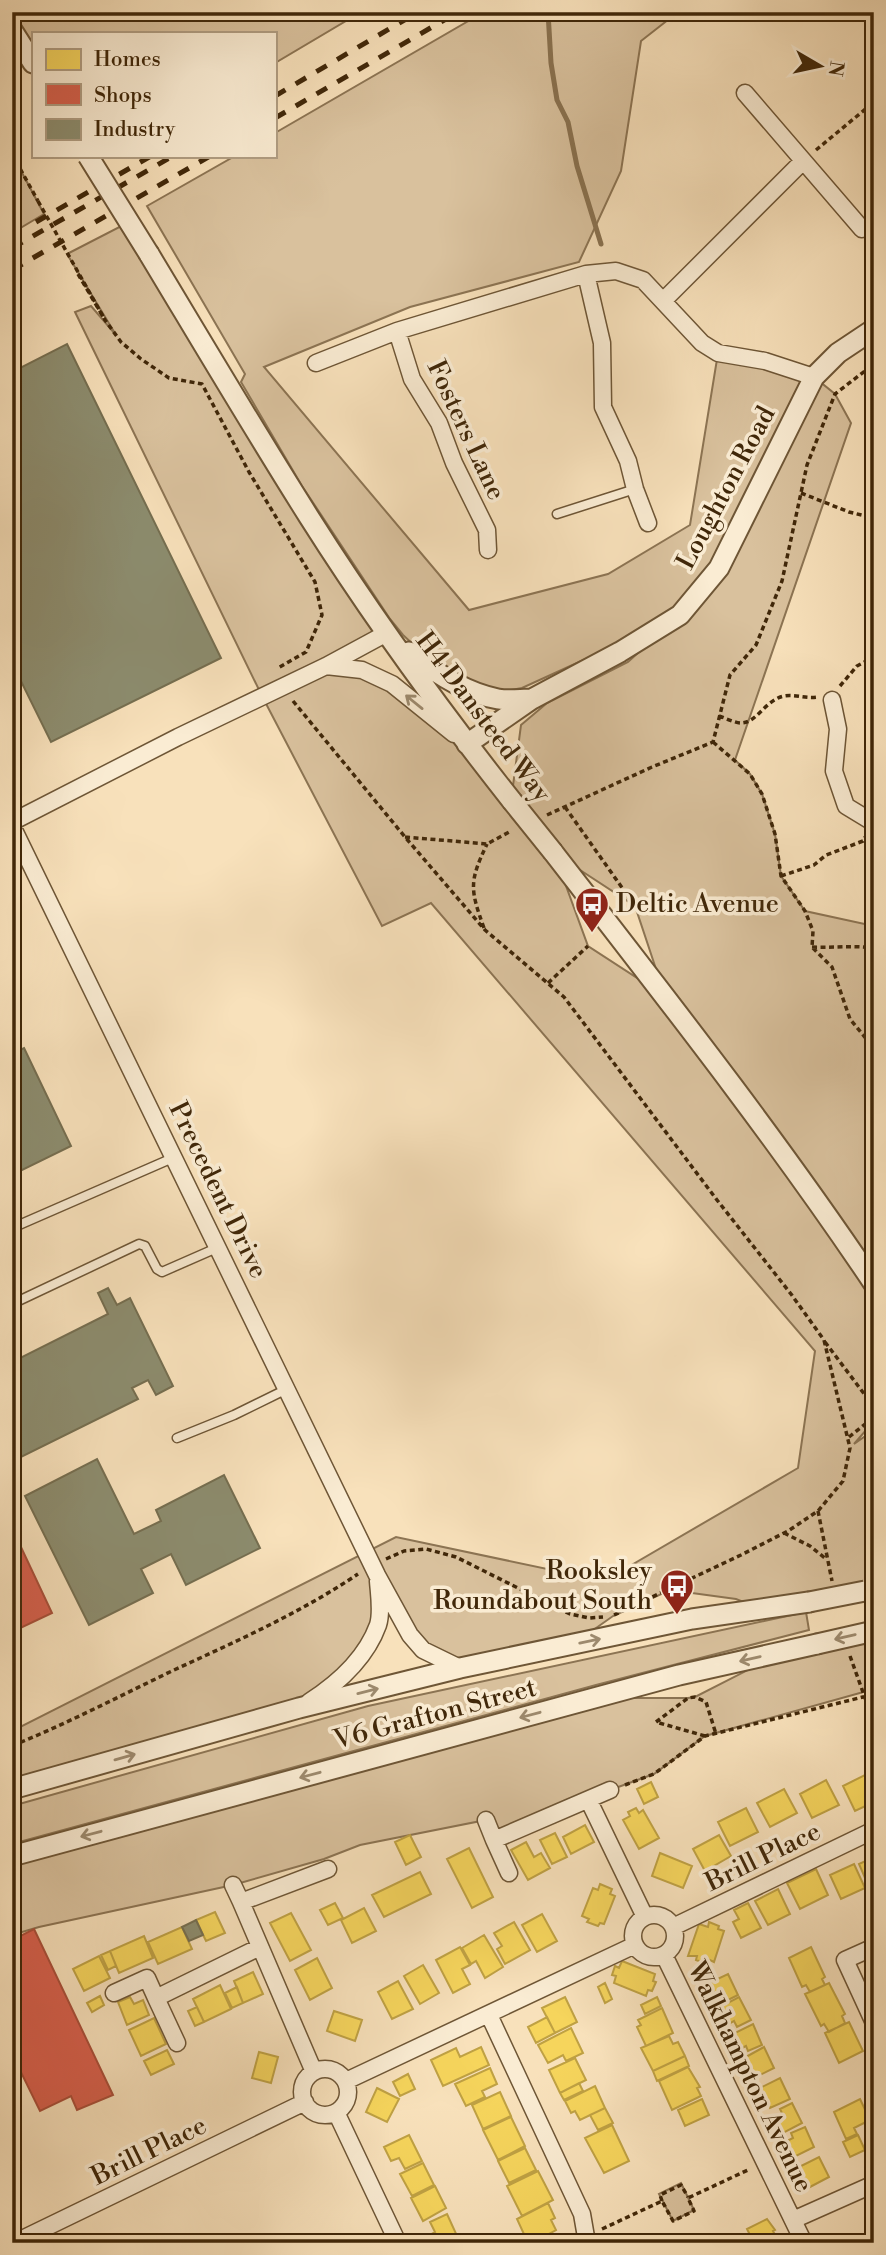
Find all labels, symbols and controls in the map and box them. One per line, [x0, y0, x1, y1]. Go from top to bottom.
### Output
legend [32, 32, 276, 158]
north arrow [784, 32, 854, 102]
text: Homes [94, 47, 161, 73]
text: N [823, 59, 849, 78]
text: Shops [94, 83, 152, 109]
text: Industry [94, 117, 176, 143]
street label: Fosters Lane [420, 355, 512, 505]
street label: Loughton Road [670, 401, 783, 575]
street label: H4 Dansteed Way [409, 626, 558, 809]
one-way arrow [405, 694, 423, 709]
bus stop icon: Deltic Avenue [573, 885, 611, 934]
place label: Deltic Avenue [616, 888, 779, 920]
street label: Precedent Drive [161, 1097, 275, 1283]
place label: Rooksley Roundabout South [433, 1555, 652, 1617]
bus stop icon: Rooksley Roundabout South [658, 1567, 696, 1616]
one-way arrow [834, 1631, 857, 1644]
one-way arrow [578, 1633, 601, 1647]
one-way arrow [739, 1652, 762, 1666]
street label: V6 Grafton Street [329, 1672, 540, 1757]
one-way arrow [356, 1684, 379, 1697]
one-way arrow [519, 1710, 541, 1723]
one-way arrow [114, 1750, 136, 1763]
one-way arrow [300, 1769, 322, 1782]
street label: Brill Place [699, 1815, 826, 1899]
one-way arrow [80, 1829, 102, 1842]
street label: Walkhampton Avenue [680, 1956, 820, 2198]
street label: Brill Place [85, 2109, 212, 2193]

